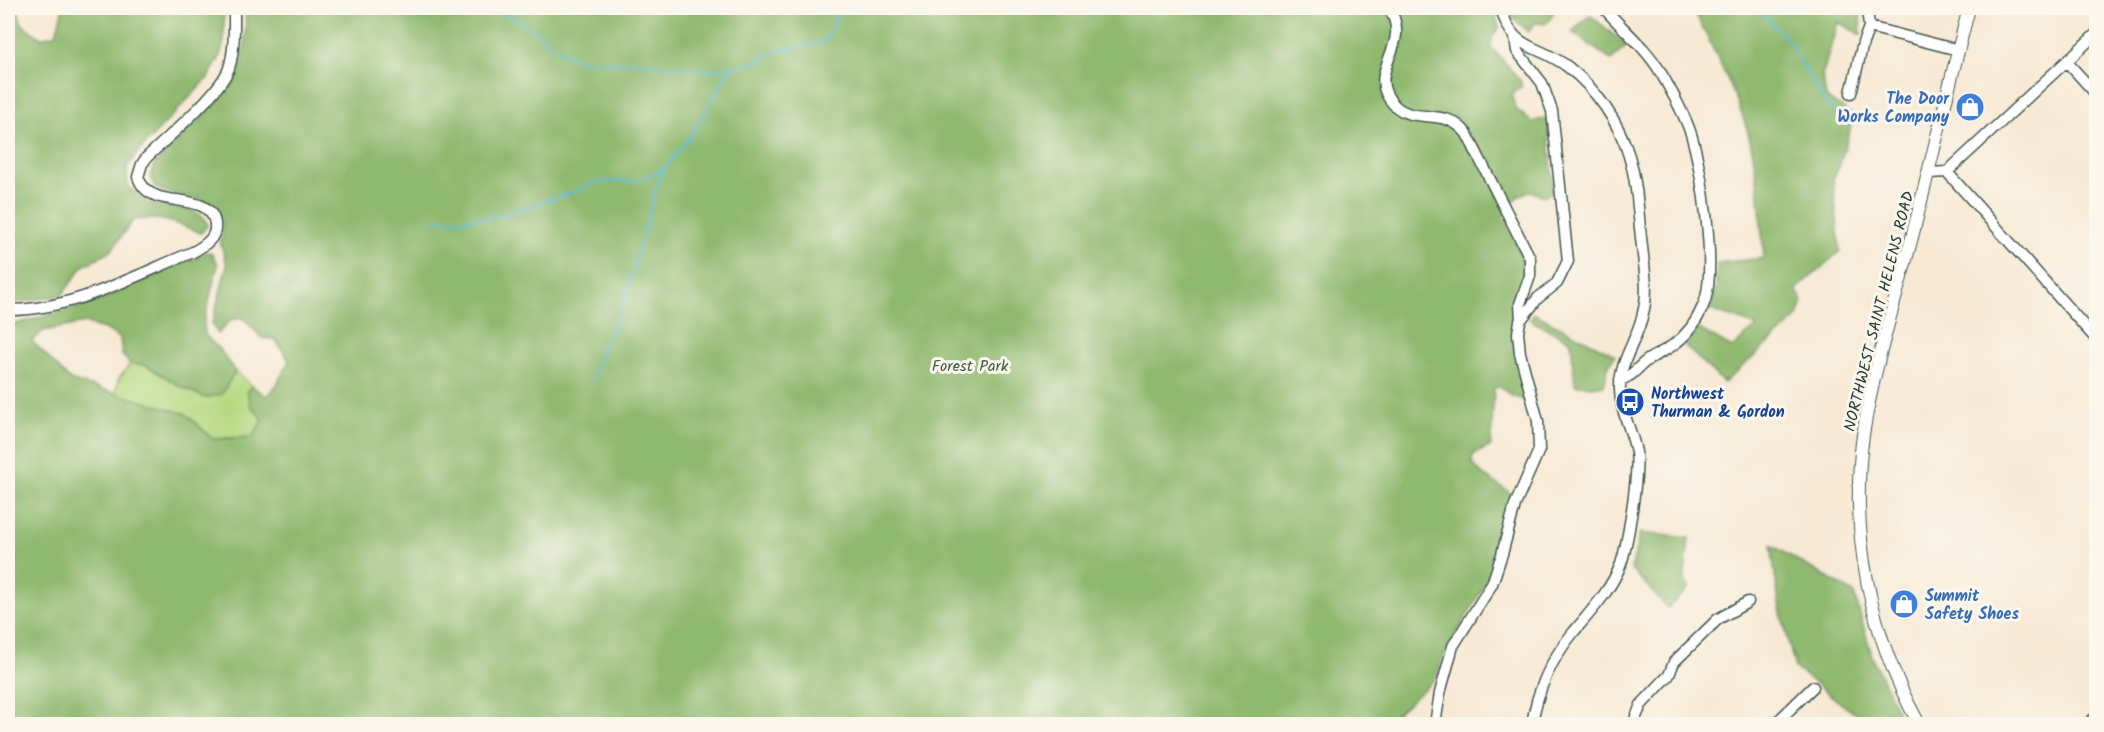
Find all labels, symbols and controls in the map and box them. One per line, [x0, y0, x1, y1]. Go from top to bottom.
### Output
place label: The Door Works Company [1838, 87, 1950, 130]
shop icon: The Door Works Company [1954, 91, 1986, 123]
street label: NORTHWEST SAINT HELENS ROAD [1837, 189, 1921, 434]
park label: Forest Park [932, 354, 1009, 379]
place label: Northwest Thurman & Gordon [1651, 382, 1785, 425]
bus stop icon: Northwest Thurman & Gordon [1614, 386, 1646, 418]
place label: Summit Safety Shoes [1925, 584, 2019, 627]
shop icon: Summit Safety Shoes [1888, 588, 1920, 620]

